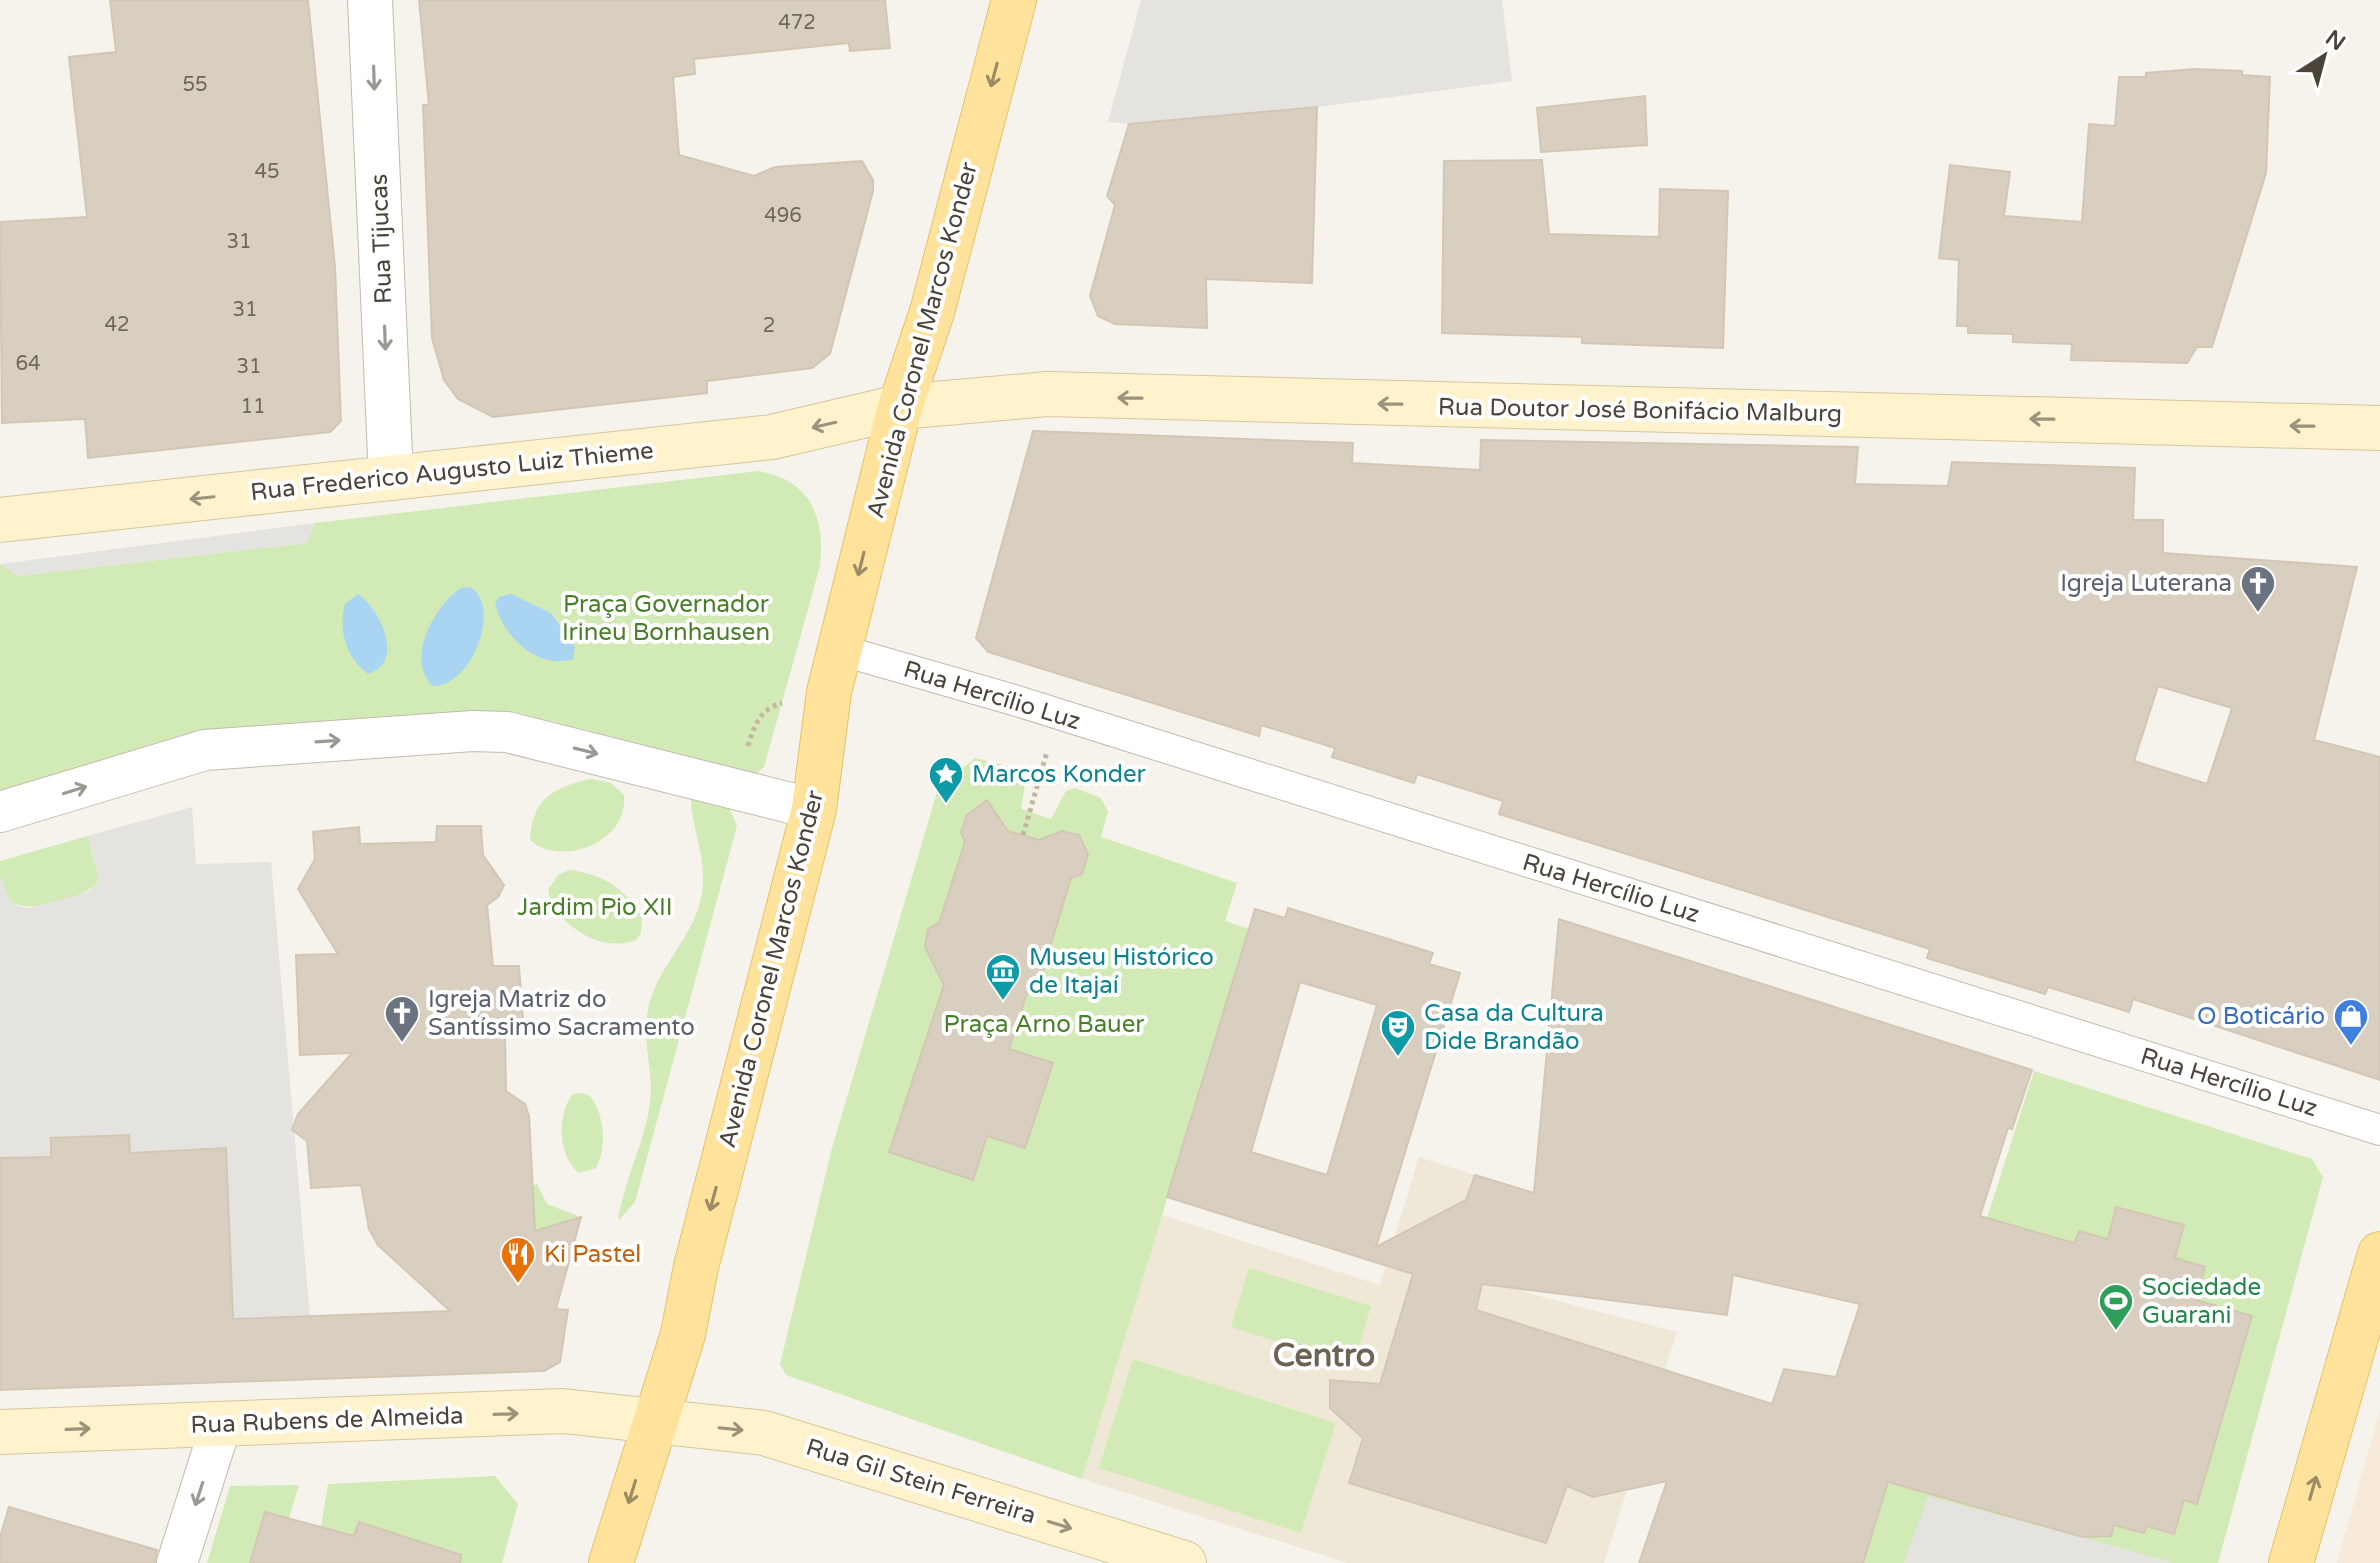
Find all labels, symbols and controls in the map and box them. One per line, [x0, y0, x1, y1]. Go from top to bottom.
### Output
house number: 472 [778, 11, 816, 35]
north arrow [2284, 16, 2364, 96]
text: N [2320, 25, 2350, 56]
one-way arrow [986, 62, 1001, 88]
one-way arrow [366, 64, 381, 91]
house number: 55 [182, 73, 208, 97]
street label: Avenida Coronel Marcos Konder [861, 158, 984, 521]
house number: 45 [254, 160, 280, 184]
street label: Rua Tijucas [365, 173, 398, 305]
house number: 496 [764, 204, 802, 228]
house number: 31 [226, 230, 252, 254]
house number: 31 [232, 298, 258, 322]
house number: 42 [104, 313, 130, 337]
house number: 2 [763, 314, 775, 338]
one-way arrow [377, 324, 392, 351]
house number: 64 [15, 352, 41, 376]
house number: 31 [236, 355, 262, 379]
one-way arrow [1117, 391, 1144, 406]
street label: Rua Doutor José Bonifácio Malburg [1438, 392, 1842, 429]
house number: 11 [240, 395, 266, 419]
one-way arrow [1377, 397, 1404, 412]
one-way arrow [2029, 412, 2056, 427]
one-way arrow [812, 418, 838, 433]
one-way arrow [2289, 418, 2316, 433]
street label: Rua Frederico Augusto Luiz Thieme [249, 436, 655, 507]
one-way arrow [189, 490, 216, 505]
one-way arrow [853, 551, 868, 577]
church icon: Igreja Luterana [2239, 564, 2277, 614]
place label: Igreja Luterana [2060, 569, 2232, 598]
park label: Praça Governador Irineu Bornhausen [562, 590, 770, 647]
street label: Rua Hercílio Luz [900, 655, 1084, 736]
one-way arrow [314, 733, 341, 748]
one-way arrow [572, 744, 598, 759]
place icon: Marcos Konder [927, 755, 965, 805]
place label: Marcos Konder [972, 760, 1147, 789]
one-way arrow [61, 782, 87, 797]
street label: Avenida Coronel Marcos Konder [713, 787, 830, 1151]
street label: Rua Hercílio Luz [1519, 848, 1703, 929]
park label: Jardim Pio XII [517, 893, 673, 922]
place label: Museu Histórico de Itajaí [1029, 943, 1214, 1000]
museum icon: Museu Histórico de Itajaí [984, 952, 1022, 1002]
place label: Igreja Matriz do Santíssimo Sacramento [428, 985, 695, 1042]
church icon: Igreja Matriz do Santíssimo Sacramento [383, 994, 421, 1044]
shop icon: O Boticário [2332, 997, 2370, 1047]
place label: Casa da Cultura Dide Brandão [1424, 999, 1604, 1056]
place label: O Boticário [2197, 1002, 2325, 1031]
theatre icon: Casa da Cultura Dide Brandão [1379, 1008, 1417, 1058]
park label: Praça Arno Bauer [944, 1010, 1145, 1039]
street label: Rua Hercílio Luz [2137, 1042, 2321, 1123]
one-way arrow [705, 1185, 720, 1211]
restaurant icon: Ki Pastel [499, 1235, 537, 1285]
place label: Ki Pastel [544, 1240, 641, 1269]
place label: Sociedade Guarani [2142, 1273, 2261, 1330]
sports icon: Sociedade Guarani [2097, 1282, 2135, 1332]
district label: Centro [1273, 1337, 1375, 1375]
street label: Rua Rubens de Almeida [190, 1401, 464, 1440]
one-way arrow [492, 1406, 519, 1421]
one-way arrow [717, 1421, 744, 1436]
one-way arrow [64, 1422, 91, 1437]
street label: Rua Gil Stein Ferreira [802, 1433, 1039, 1530]
one-way arrow [2306, 1476, 2321, 1502]
one-way arrow [624, 1478, 639, 1504]
one-way arrow [191, 1480, 206, 1506]
one-way arrow [1047, 1518, 1073, 1533]

